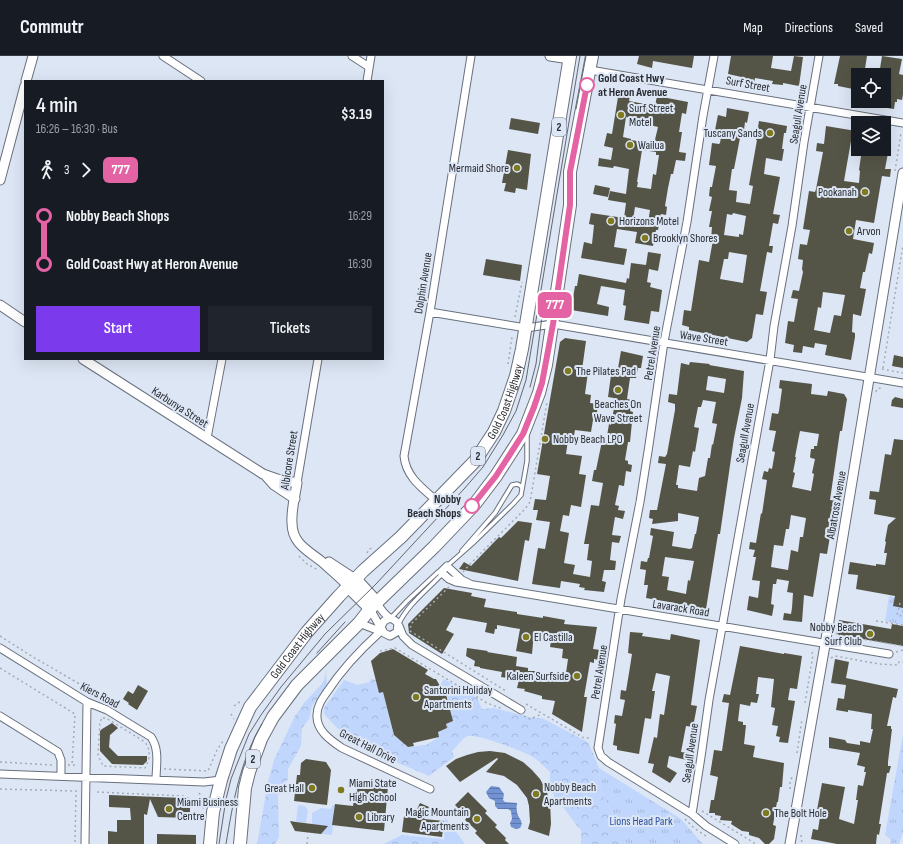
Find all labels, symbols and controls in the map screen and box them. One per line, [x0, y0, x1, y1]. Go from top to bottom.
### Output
text: Commutr [20, 16, 84, 39]
text: Map [743, 19, 763, 36]
text: Directions [785, 19, 833, 36]
text: Saved [855, 19, 883, 36]
map controls [851, 68, 891, 156]
button: locate [851, 68, 891, 108]
place label: Gold Coast Hwy at Heron Avenue [598, 71, 667, 100]
street label: Surf Street [725, 73, 771, 96]
marker: Gold Coast Hwy at Heron Avenue [579, 77, 595, 93]
street label: Seagull Avenue [786, 83, 811, 145]
text: 4 min [36, 92, 78, 119]
place label: Surf Street Motel [629, 101, 674, 130]
text: $3.19 [341, 105, 372, 124]
marker: Surf Street Motel [616, 110, 626, 120]
button: layers [851, 116, 891, 156]
road number: 2 [552, 118, 566, 136]
text: 16:26 – 16:30 · Bus [36, 121, 118, 137]
place label: Tuscany Sands [704, 126, 762, 141]
marker: Tuscany Sands [765, 128, 775, 138]
place label: Wailua [638, 138, 665, 153]
marker: Wailua [625, 140, 635, 150]
icon: walk [36, 159, 58, 181]
icon: forward [75, 159, 97, 181]
text: 777 [111, 161, 130, 178]
place label: Mermaid Shore [449, 161, 509, 176]
text: 3 [64, 162, 69, 178]
marker: Mermaid Shore [512, 163, 522, 173]
place label: Pookanah [818, 185, 857, 200]
marker: Pookanah [860, 187, 870, 197]
text: Nobby Beach Shops [66, 207, 169, 226]
text: 16:29 [348, 208, 372, 224]
place label: Horizons Motel [619, 214, 679, 229]
marker: Horizons Motel [606, 216, 616, 226]
place label: Arvon [856, 224, 881, 239]
marker: Arvon [844, 226, 854, 236]
place label: Brooklyn Shores [653, 231, 718, 246]
marker: Brooklyn Shores [640, 233, 650, 243]
street label: Dolphin Avenue [411, 251, 436, 315]
text: Gold Coast Hwy at Heron Avenue [66, 255, 238, 274]
text: 16:30 [348, 256, 372, 272]
line badge: 777 [532, 292, 578, 318]
text: 777 [546, 296, 564, 313]
button: Start [36, 306, 200, 352]
button: Tickets [208, 306, 372, 352]
street label: Petrel Avenue [641, 325, 664, 381]
street label: Wave Street [679, 327, 729, 350]
street label: Gold Coast Highway [484, 363, 526, 442]
place label: The Pilates Pad [576, 364, 636, 379]
marker: The Pilates Pad [563, 366, 573, 376]
street label: Karbunya Street [148, 383, 211, 432]
marker: Beaches On Wave Street [613, 385, 623, 395]
place label: Beaches On Wave Street [594, 397, 643, 426]
street label: Seagull Avenue [733, 402, 758, 464]
street label: Albicore Street [277, 429, 302, 492]
place label: Nobby Beach LPO [553, 432, 623, 447]
marker: Nobby Beach LPO [540, 434, 550, 444]
road number: 2 [471, 447, 485, 465]
street label: Albatross Avenue [823, 470, 850, 541]
place label: Nobby Beach Shops [407, 492, 461, 521]
marker: Nobby Beach Shops [464, 498, 480, 514]
street label: Lavarack Road [651, 597, 710, 620]
street label: Gold Coast Highway [267, 610, 328, 682]
place label: Nobby Beach Surf Club [810, 620, 862, 649]
marker: Nobby Beach Surf Club [865, 629, 875, 639]
place label: El Castilla [534, 630, 573, 645]
marker: El Castilla [521, 632, 531, 642]
street label: Petrel Avenue [588, 644, 611, 700]
place label: Kaleen Surfside [507, 669, 569, 684]
marker: Kaleen Surfside [572, 671, 582, 681]
street label: Kiers Road [78, 679, 122, 712]
place label: Santorini Holiday Apartments [423, 683, 493, 712]
marker: Santorini Holiday Apartments [411, 692, 421, 702]
street label: Seagull Avenue [679, 722, 702, 784]
street label: Great Hall Drive [337, 726, 399, 767]
road number: 2 [246, 750, 260, 768]
place label: Miami State High School [349, 776, 397, 805]
place label: Nobby Beach Apartments [543, 780, 596, 809]
place label: Great Hall [265, 781, 304, 796]
marker: Great Hall [307, 783, 317, 793]
marker: Miami State High School [336, 785, 346, 795]
marker: Nobby Beach Apartments [531, 789, 541, 799]
place label: Miami Business Centre [177, 795, 238, 824]
marker: Miami Business Centre [164, 804, 174, 814]
place label: Magic Mountain Apartments [406, 805, 469, 834]
place label: The Bolt Hole [774, 806, 827, 821]
marker: The Bolt Hole [761, 808, 771, 818]
place label: Library [367, 810, 395, 825]
marker: Library [354, 812, 364, 822]
marker: Magic Mountain Apartments [472, 814, 482, 824]
park label: Lions Head Park [609, 814, 673, 829]

